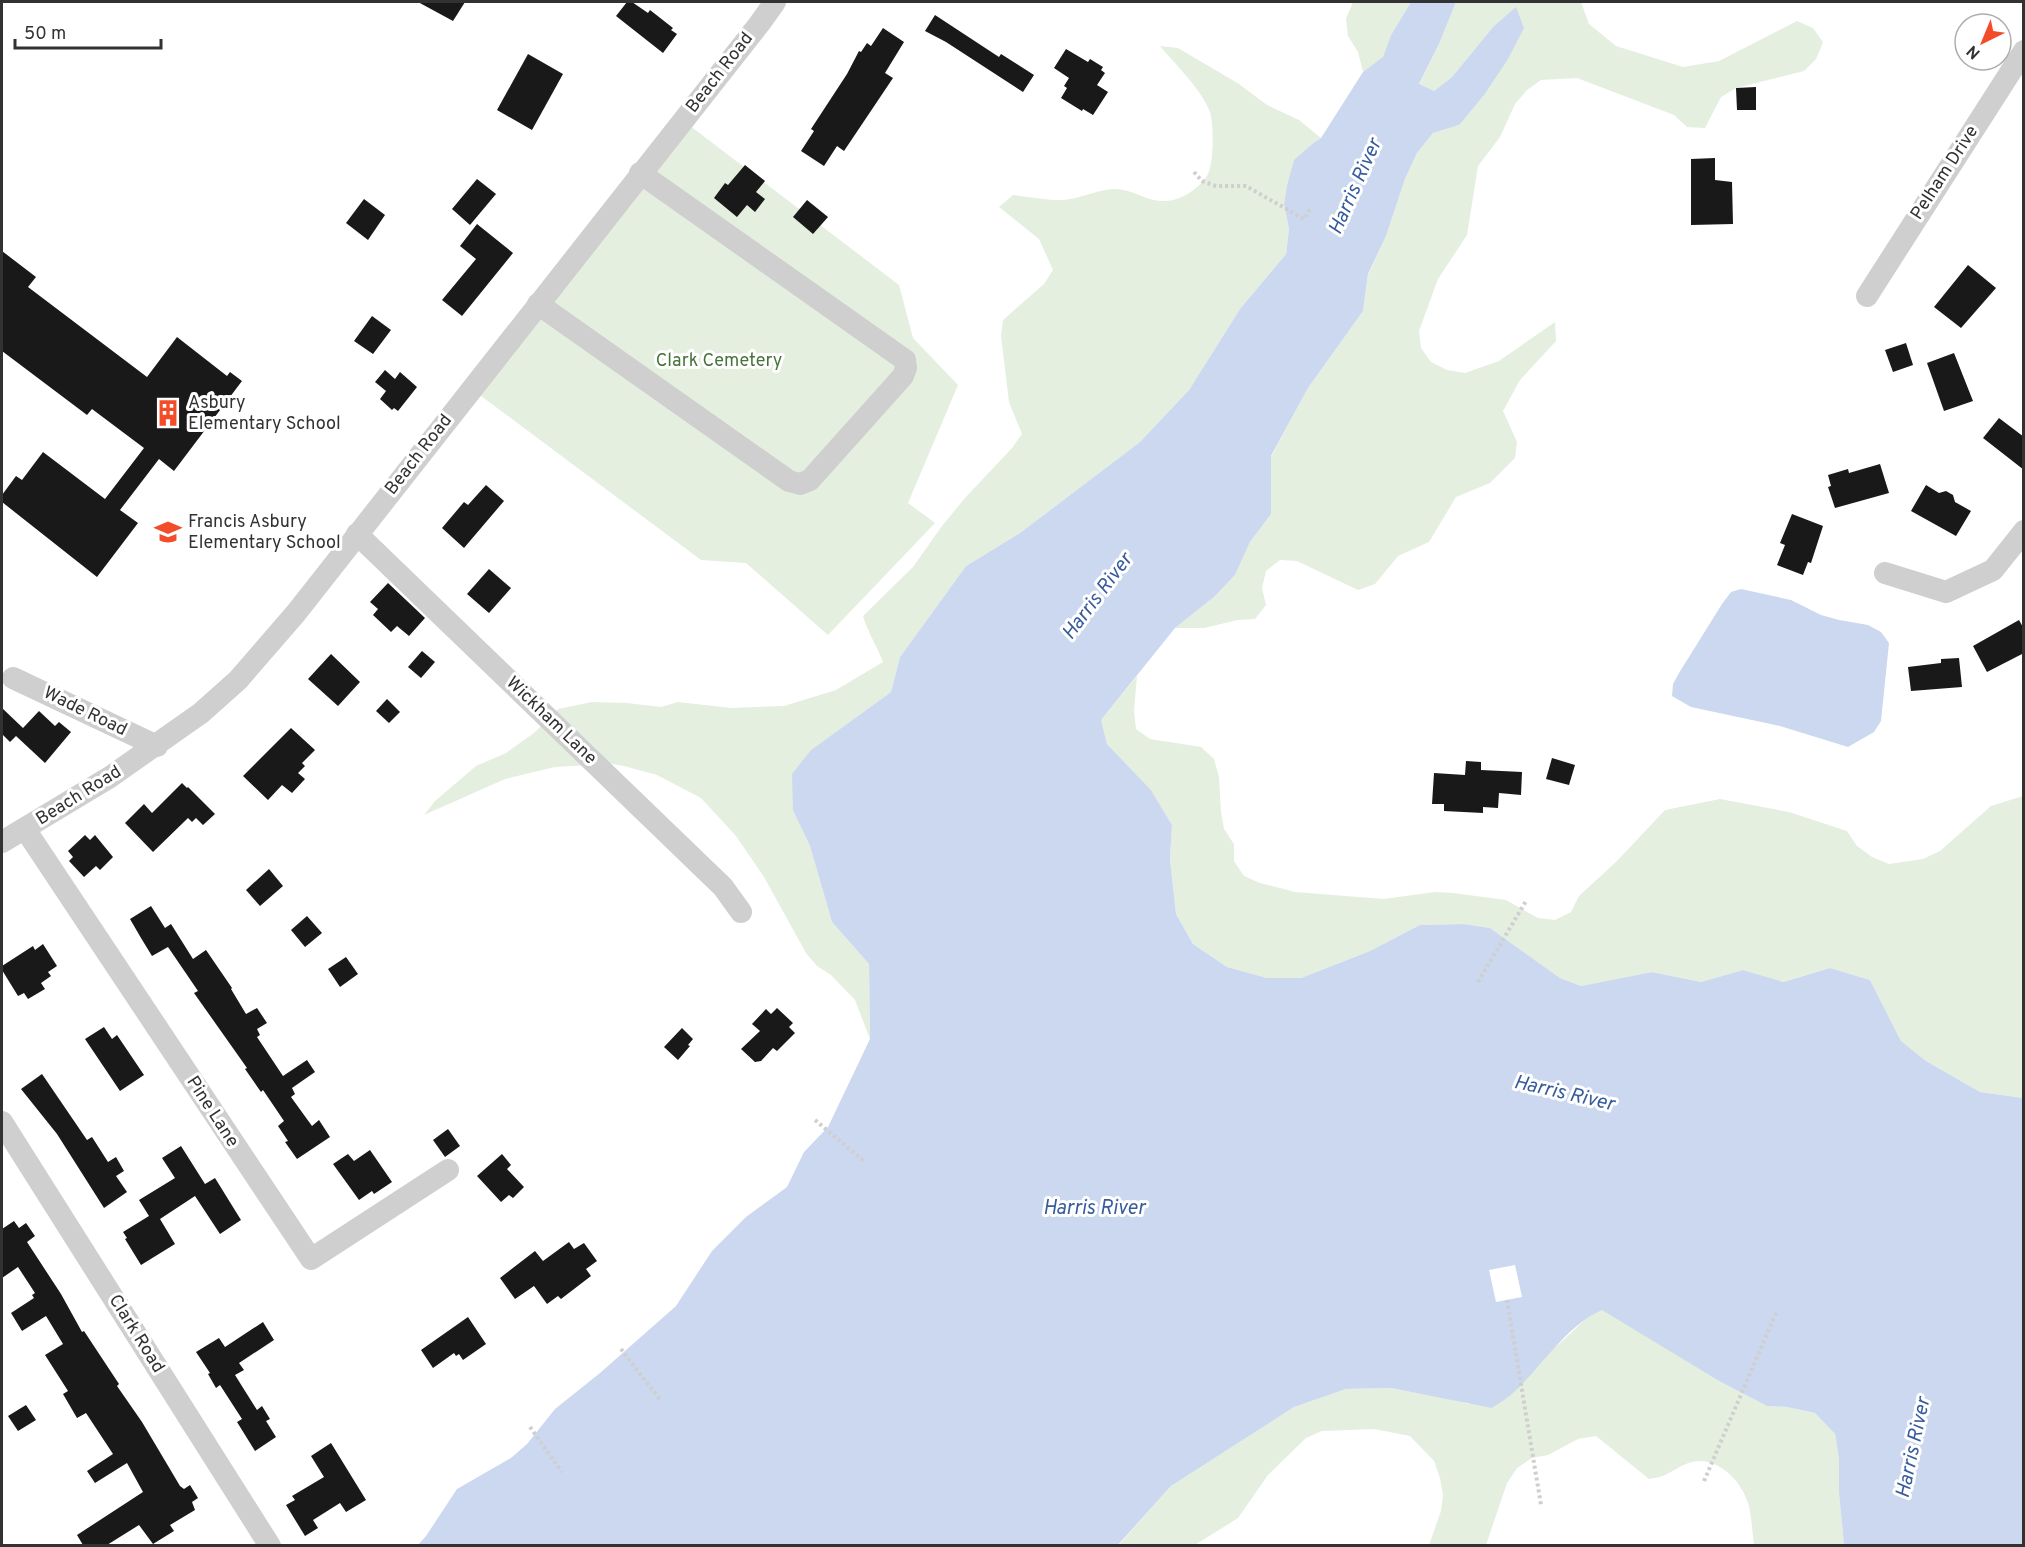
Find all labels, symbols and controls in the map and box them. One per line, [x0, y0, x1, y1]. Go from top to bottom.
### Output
scale bar [15, 12, 160, 50]
north arrow [1953, 12, 2013, 72]
text: 50 m [24, 23, 66, 46]
street label: Beach Road [681, 28, 759, 118]
text: N [1963, 40, 1985, 63]
street label: Pelham Drive [1906, 122, 1984, 224]
water label: Harris River [1323, 134, 1389, 239]
park label: Clark Cemetery [656, 350, 782, 373]
place label: Asbury Elementary School [188, 392, 341, 436]
building icon: Asbury Elementary School [153, 398, 183, 428]
street label: Beach Road [380, 410, 458, 500]
place label: Francis Asbury Elementary School [188, 511, 341, 555]
school or university icon: Francis Asbury Elementary School [153, 517, 183, 547]
water label: Harris River [1057, 547, 1140, 646]
street label: Wickham Lane [501, 672, 601, 770]
street label: Wade Road [39, 682, 131, 742]
street label: Beach Road [32, 761, 126, 831]
water label: Harris River [1511, 1070, 1618, 1118]
street label: Pine Lane [181, 1072, 243, 1152]
water label: Harris River [1043, 1196, 1146, 1222]
street label: Clark Road [103, 1290, 169, 1378]
water label: Harris River [1891, 1394, 1938, 1501]

